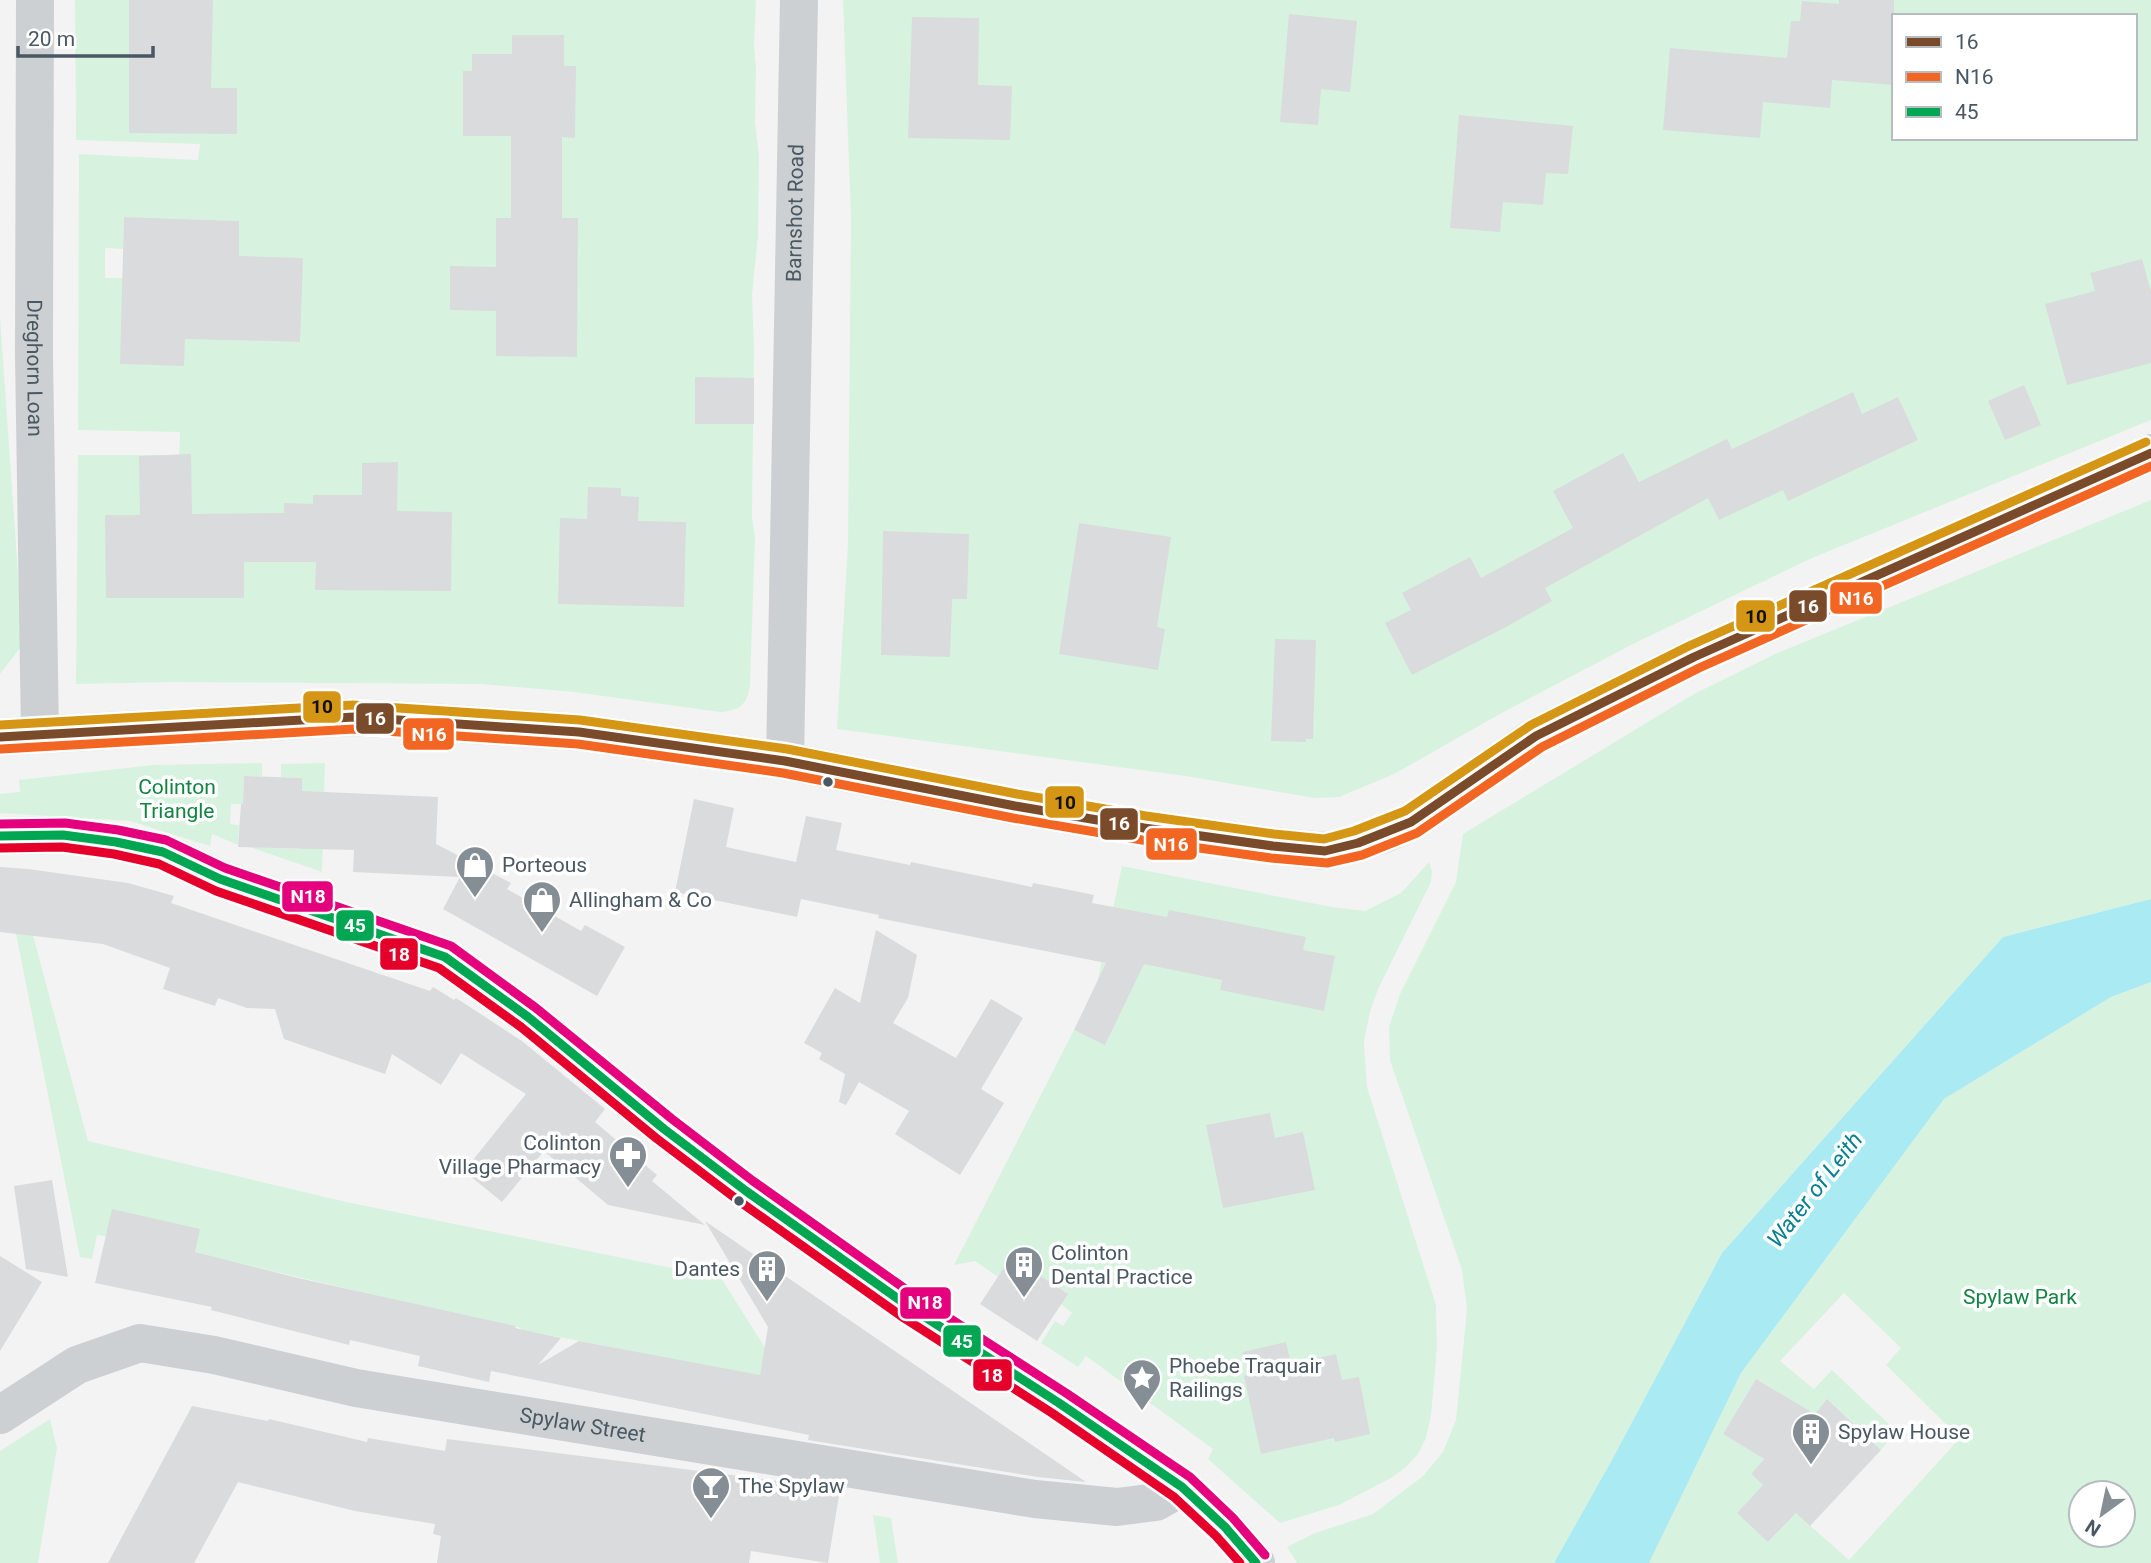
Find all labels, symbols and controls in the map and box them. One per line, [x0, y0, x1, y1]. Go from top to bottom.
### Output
scale bar [18, 14, 152, 58]
legend [1892, 14, 2137, 140]
text: 20 m [28, 27, 75, 51]
text: 16 [1955, 30, 1979, 54]
text: N16 [1955, 65, 1994, 89]
text: 45 [1955, 100, 1979, 124]
street label: Barnshot Road [782, 144, 808, 282]
street label: Dreghorn Loan [22, 299, 47, 437]
line badge: N16 [1829, 581, 1883, 615]
text: N16 [1838, 587, 1874, 610]
line badge: 16 [1788, 589, 1828, 623]
text: 16 [1797, 595, 1819, 618]
line badge: 10 [1735, 599, 1776, 633]
text: 10 [1745, 605, 1767, 628]
line badge: 10 [302, 690, 342, 724]
text: 10 [311, 695, 333, 718]
line badge: 16 [355, 702, 395, 735]
text: 16 [364, 707, 386, 730]
line badge: N16 [402, 717, 455, 751]
text: N16 [411, 723, 447, 746]
park label: Colinton Triangle [138, 775, 216, 823]
unlabelled marker [821, 775, 835, 789]
line badge: 10 [1044, 785, 1085, 819]
text: 10 [1054, 791, 1076, 814]
line badge: 16 [1099, 807, 1139, 841]
text: 16 [1108, 812, 1130, 835]
line badge: N16 [1145, 827, 1198, 861]
text: N16 [1153, 833, 1189, 856]
shop icon: Porteous [454, 844, 496, 899]
place label: Porteous [502, 853, 587, 877]
shop icon: Allingham & Co [521, 879, 563, 934]
line badge: N18 [281, 880, 334, 913]
text: N18 [290, 885, 326, 908]
place label: Allingham & Co [569, 888, 712, 912]
line badge: 45 [335, 909, 375, 942]
text: 45 [344, 914, 366, 937]
line badge: 18 [379, 937, 419, 971]
text: 18 [388, 943, 410, 966]
water label: Water of Leith [1762, 1127, 1868, 1253]
place label: Colinton Village Pharmacy [439, 1131, 601, 1179]
pharmacy icon: Colinton Village Pharmacy [607, 1134, 649, 1189]
unlabelled marker [732, 1194, 746, 1208]
place label: Colinton Dental Practice [1051, 1241, 1193, 1289]
building icon: Colinton Dental Practice [1003, 1244, 1045, 1299]
building icon: Dantes [746, 1248, 788, 1303]
place label: Dantes [674, 1257, 740, 1281]
park label: Spylaw Park [1963, 1285, 2077, 1309]
line badge: N18 [899, 1286, 952, 1320]
text: N18 [907, 1291, 943, 1314]
line badge: 45 [942, 1324, 982, 1358]
text: 45 [951, 1330, 973, 1353]
place label: Phoebe Traquair Railings [1169, 1354, 1322, 1402]
place icon: Phoebe Traquair Railings [1121, 1357, 1163, 1412]
line badge: 18 [972, 1358, 1013, 1392]
text: 18 [981, 1364, 1003, 1387]
street label: Spylaw Street [518, 1403, 647, 1447]
building icon: Spylaw House [1790, 1411, 1832, 1466]
place label: Spylaw House [1838, 1420, 1970, 1444]
bar icon: The Spylaw [690, 1465, 732, 1520]
place label: The Spylaw [738, 1474, 845, 1498]
north arrow [2067, 1479, 2137, 1549]
text: N [2081, 1515, 2105, 1541]

